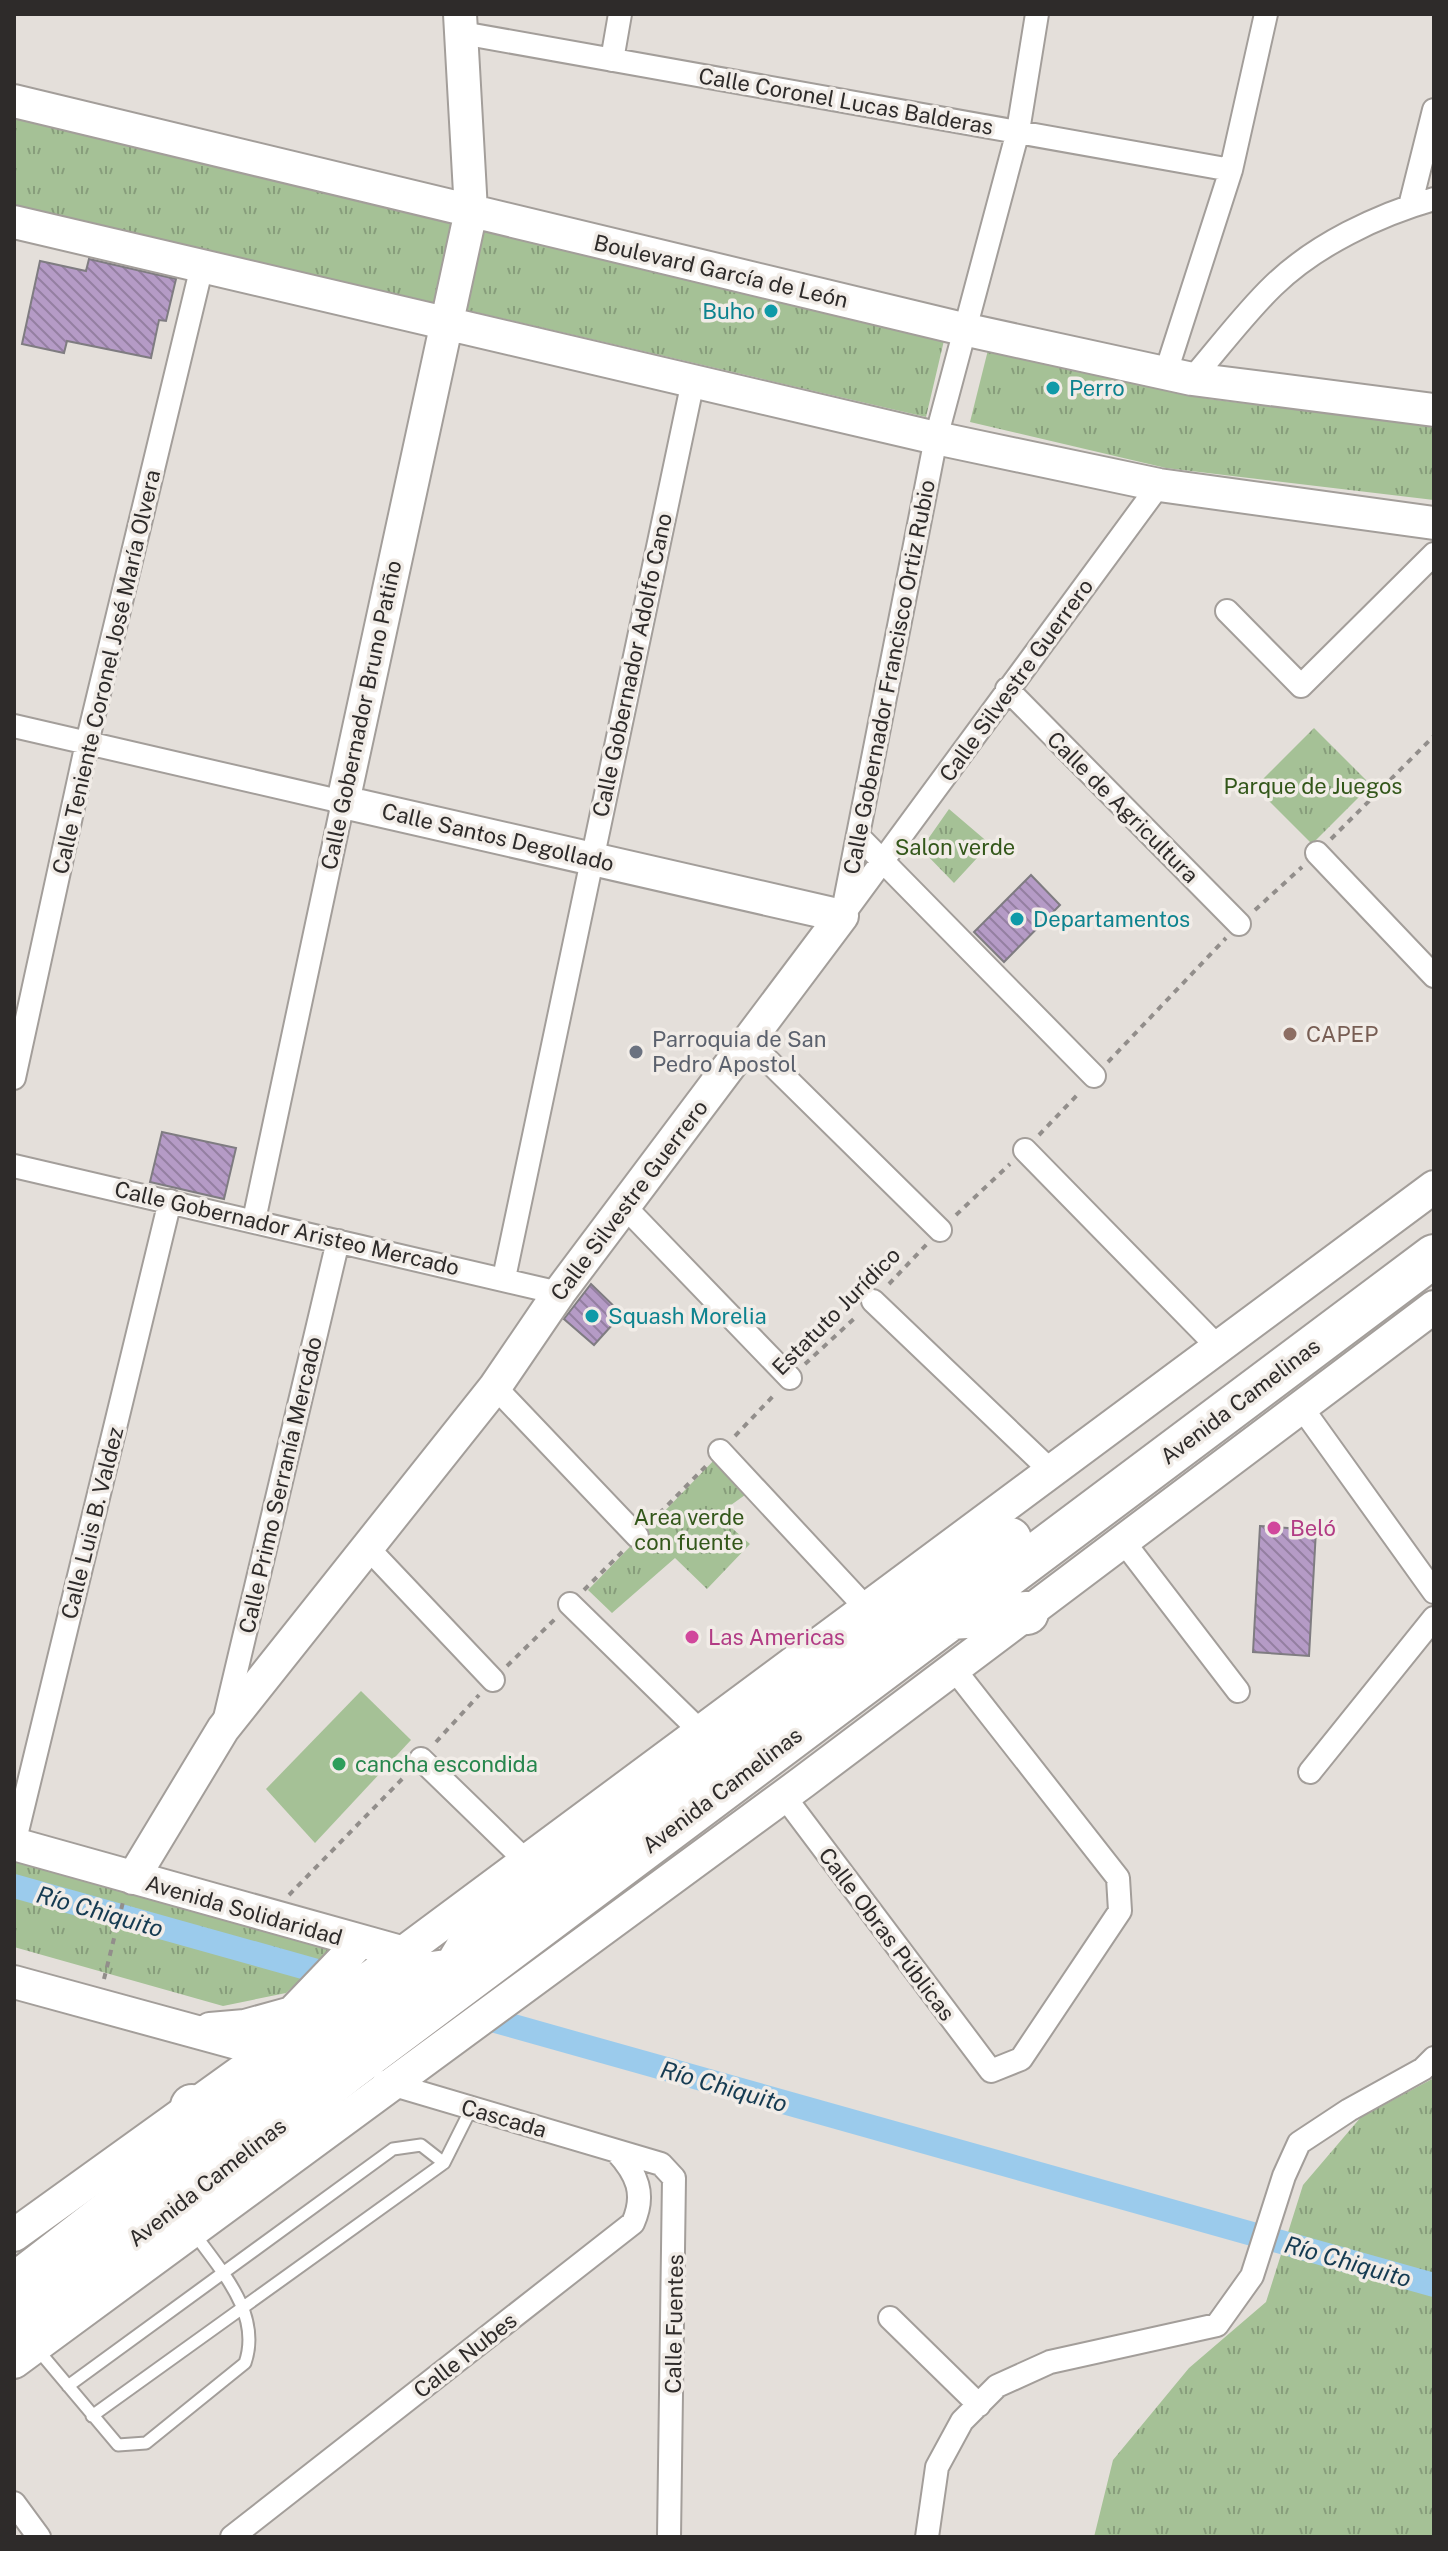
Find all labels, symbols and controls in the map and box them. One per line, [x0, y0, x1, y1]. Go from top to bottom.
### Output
street label: Calle Coronel Lucas Balderas [697, 62, 995, 140]
street label: Boulevard García de León [591, 229, 851, 313]
place label: Buho [702, 298, 755, 324]
marker: Buho [762, 302, 780, 320]
place label: Perro [1069, 375, 1125, 401]
marker: Perro [1044, 379, 1062, 397]
street label: Calle Teniente Coronel José María Olvera [47, 467, 165, 877]
street label: Calle Gobernador Francisco Ortiz Rubio [838, 478, 940, 876]
street label: Calle Gobernador Adolfo Cano [587, 511, 677, 819]
street label: Calle Gobernador Bruno Patiño [315, 558, 407, 872]
street label: Calle Silvestre Guerrero [934, 574, 1098, 786]
street label: Calle de Agricultura [1042, 726, 1204, 888]
park label: Parque de Juegos [1224, 773, 1402, 799]
street label: Calle Santos Degollado [379, 798, 617, 876]
park label: Salon verde [895, 834, 1015, 860]
place label: Departamentos [1033, 906, 1190, 932]
marker: Departamentos [1008, 910, 1026, 928]
place label: CAPEP [1306, 1021, 1378, 1047]
marker: CAPEP [1281, 1025, 1299, 1043]
place label: Parroquia de San Pedro Apostol [652, 1026, 826, 1077]
marker: Parroquia de San Pedro Apostol [627, 1043, 645, 1061]
street label: Calle Silvestre Guerrero [545, 1095, 713, 1305]
street label: Calle Gobernador Aristeo Mercado [112, 1176, 462, 1280]
street label: Estatuto Jurídico [767, 1242, 905, 1380]
place label: Squash Morelia [608, 1303, 767, 1329]
marker: Squash Morelia [583, 1307, 601, 1325]
street label: Avenida Camelinas [1155, 1333, 1325, 1469]
street label: Calle Primo Serranía Mercado [233, 1334, 327, 1636]
street label: Calle Luis B. Valdez [56, 1424, 128, 1622]
park label: Area verde con fuente [633, 1504, 745, 1555]
place label: Beló [1290, 1515, 1336, 1541]
marker: Beló [1265, 1519, 1283, 1537]
place label: Las Americas [708, 1624, 845, 1650]
marker: Las Americas [683, 1628, 701, 1646]
street label: Avenida Camelinas [637, 1722, 807, 1858]
place label: cancha escondida [355, 1751, 538, 1777]
marker: cancha escondida [330, 1755, 348, 1773]
street label: Calle Obras Públicas [813, 1842, 961, 2026]
street label: Avenida Solidaridad [143, 1869, 345, 1951]
water label: Río Chiquito [33, 1880, 167, 1942]
water label: Río Chiquito [657, 2055, 791, 2117]
street label: Cascada [458, 2093, 550, 2143]
street label: Avenida Camelinas [123, 2112, 291, 2252]
water label: Río Chiquito [1281, 2230, 1415, 2292]
street label: Calle Fuentes [660, 2254, 688, 2394]
street label: Calle Nubes [408, 2307, 522, 2403]

